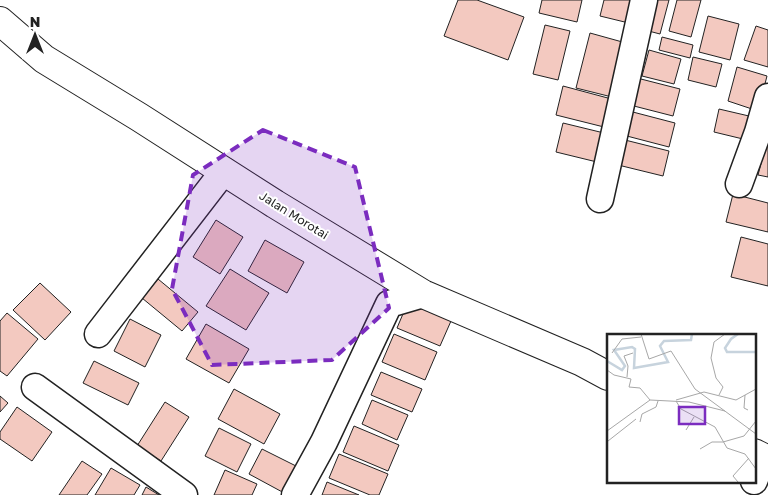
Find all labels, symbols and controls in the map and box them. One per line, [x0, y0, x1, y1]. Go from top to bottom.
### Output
north arrow [10, 10, 60, 60]
text: N [30, 13, 40, 30]
street label: Jalan Morotai [257, 188, 331, 242]
inset map [607, 334, 756, 482]

